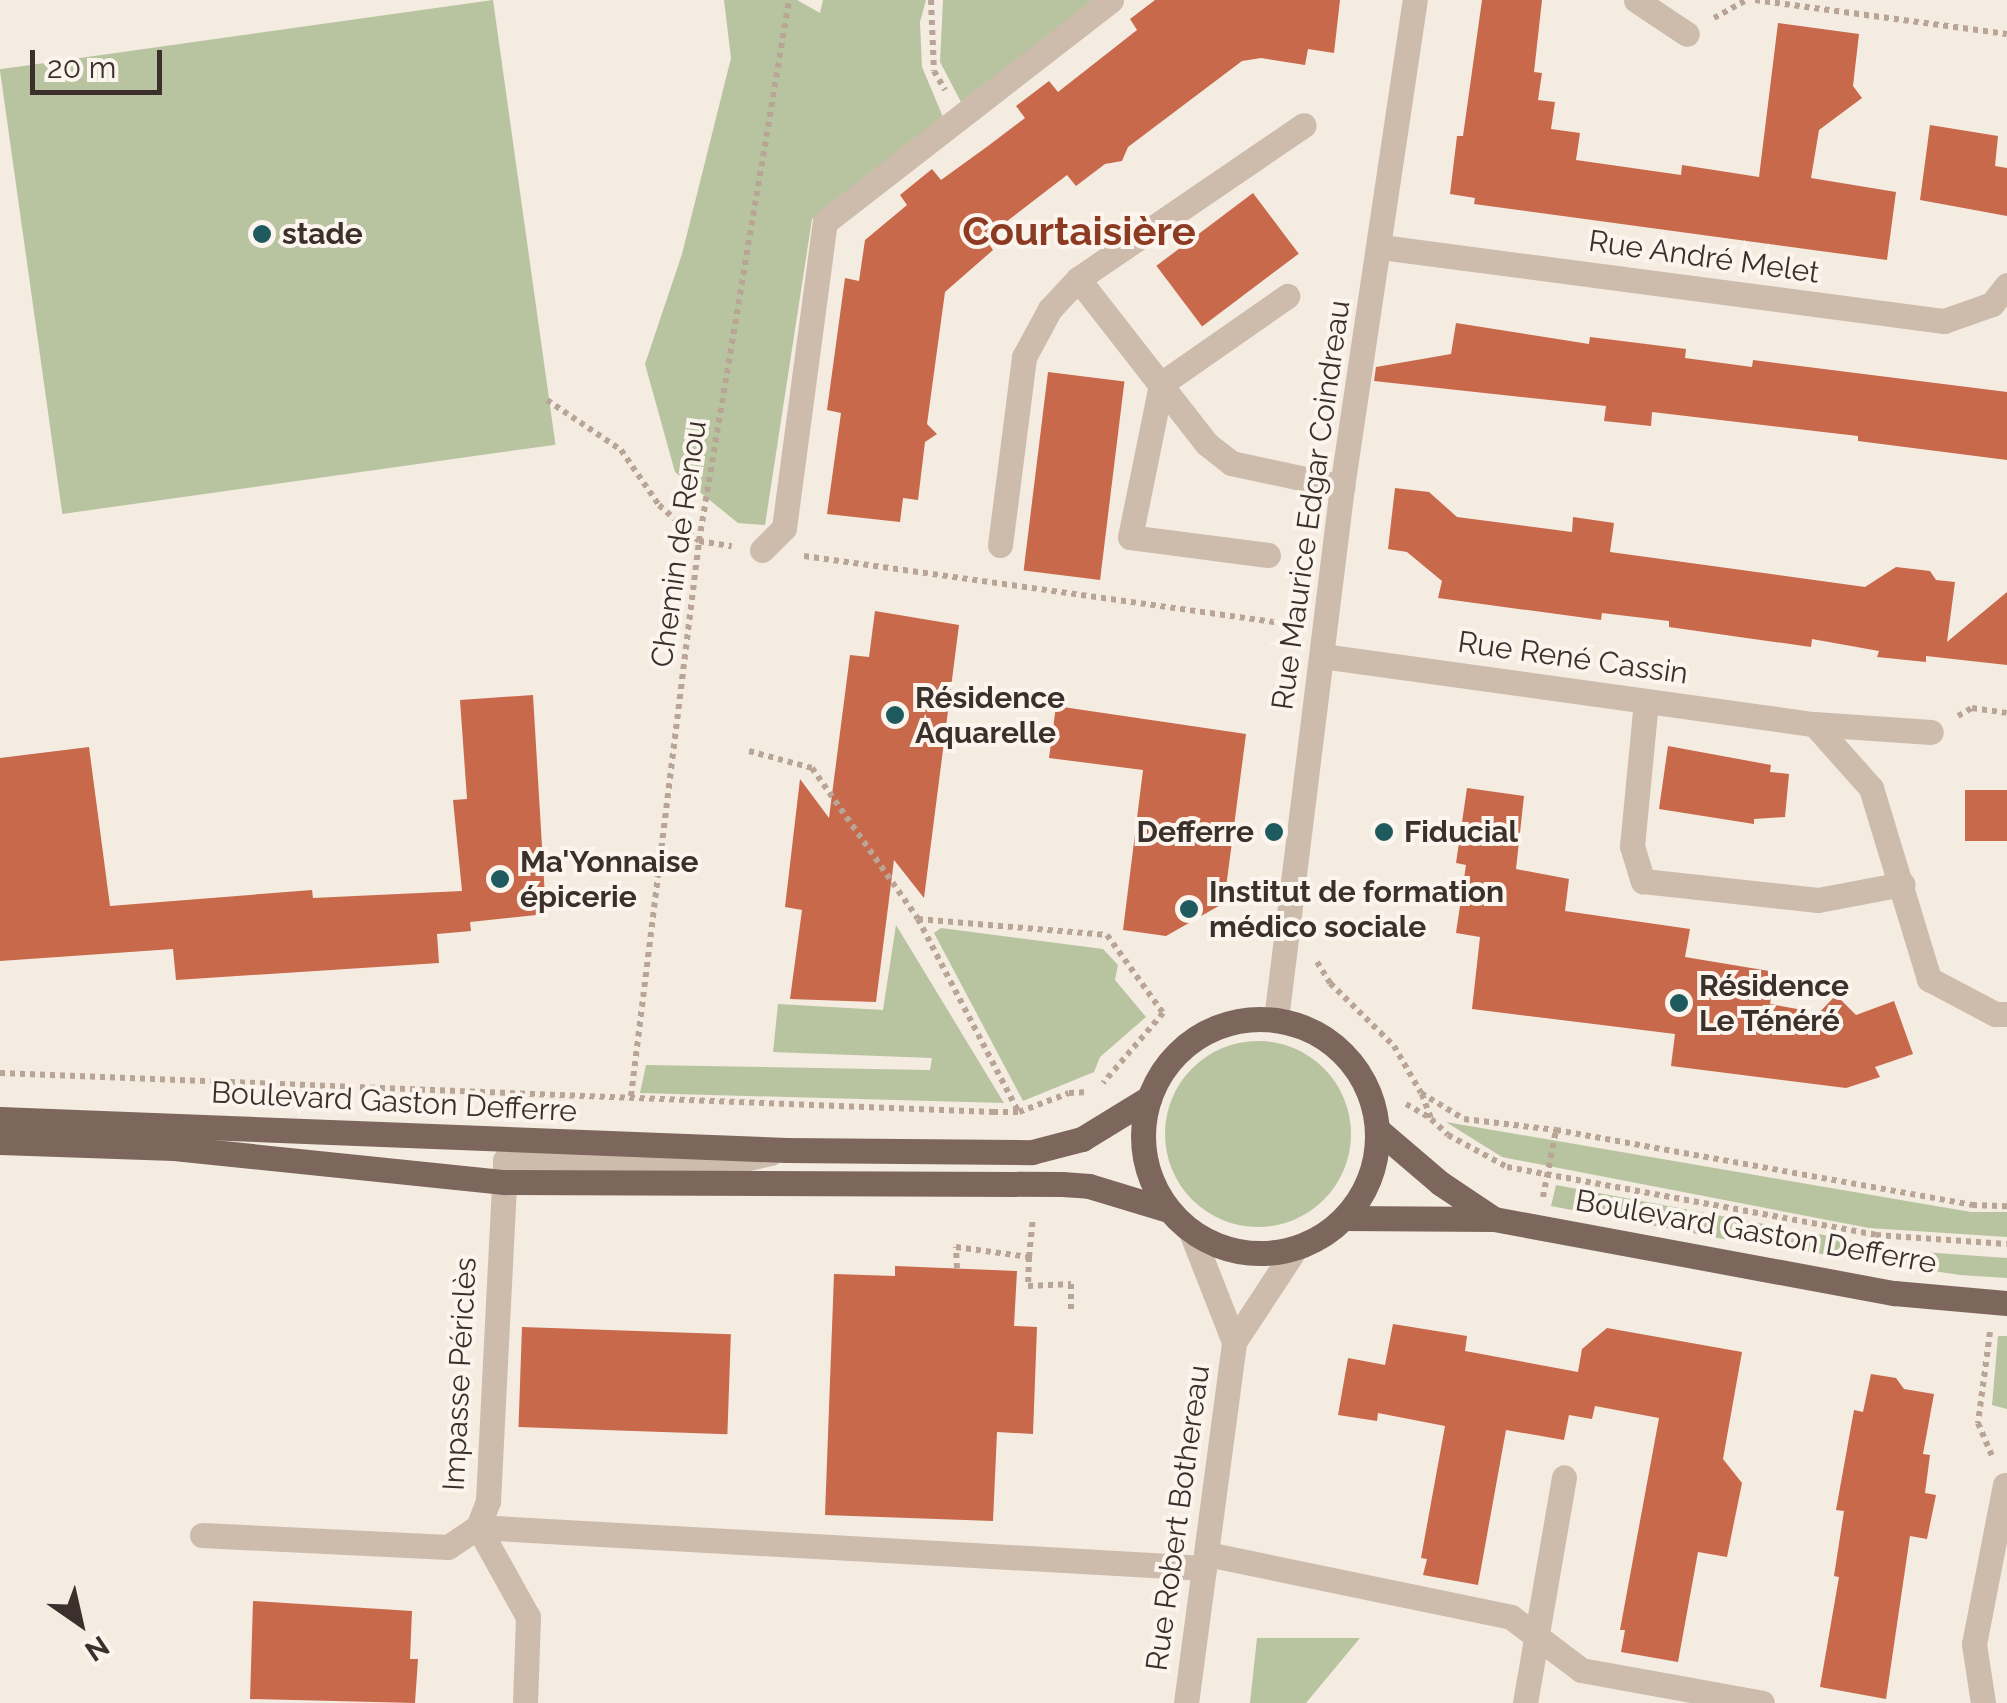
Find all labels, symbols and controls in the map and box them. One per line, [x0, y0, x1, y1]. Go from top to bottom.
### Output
scale bar [35, 30, 168, 92]
text: 20 m [47, 50, 116, 85]
district label: Courtaisière [962, 207, 1196, 255]
place label: stade [282, 216, 363, 252]
marker: stade [251, 223, 273, 245]
street label: Rue André Melet [1586, 223, 1822, 291]
street label: Rue Maurice Edgar Coindreau [1264, 298, 1358, 712]
street label: Chemin de Renou [644, 418, 714, 670]
street label: Rue René Cassin [1456, 624, 1690, 692]
place label: Résidence Aquarelle [915, 680, 1065, 750]
marker: Résidence Aquarelle [884, 704, 906, 726]
place label: Defferre [1137, 814, 1254, 850]
place label: Fiducial [1404, 814, 1518, 850]
marker: Defferre [1263, 821, 1285, 843]
marker: Fiducial [1373, 821, 1395, 843]
place label: Ma'Yonnaise épicerie [520, 844, 699, 914]
marker: Ma'Yonnaise épicerie [489, 868, 511, 890]
place label: Institut de formation médico sociale [1209, 874, 1504, 944]
marker: Institut de formation médico sociale [1178, 898, 1200, 920]
place label: Résidence Le Ténéré [1699, 968, 1849, 1038]
marker: Résidence Le Ténéré [1668, 992, 1690, 1014]
street label: Boulevard Gaston Defferre [210, 1074, 578, 1130]
street label: Boulevard Gaston Defferre [1573, 1182, 1939, 1282]
street label: Impasse Périclès [436, 1256, 484, 1492]
street label: Rue Robert Bothereau [1139, 1363, 1217, 1673]
north arrow [30, 1573, 130, 1673]
text: N [79, 1629, 115, 1668]

